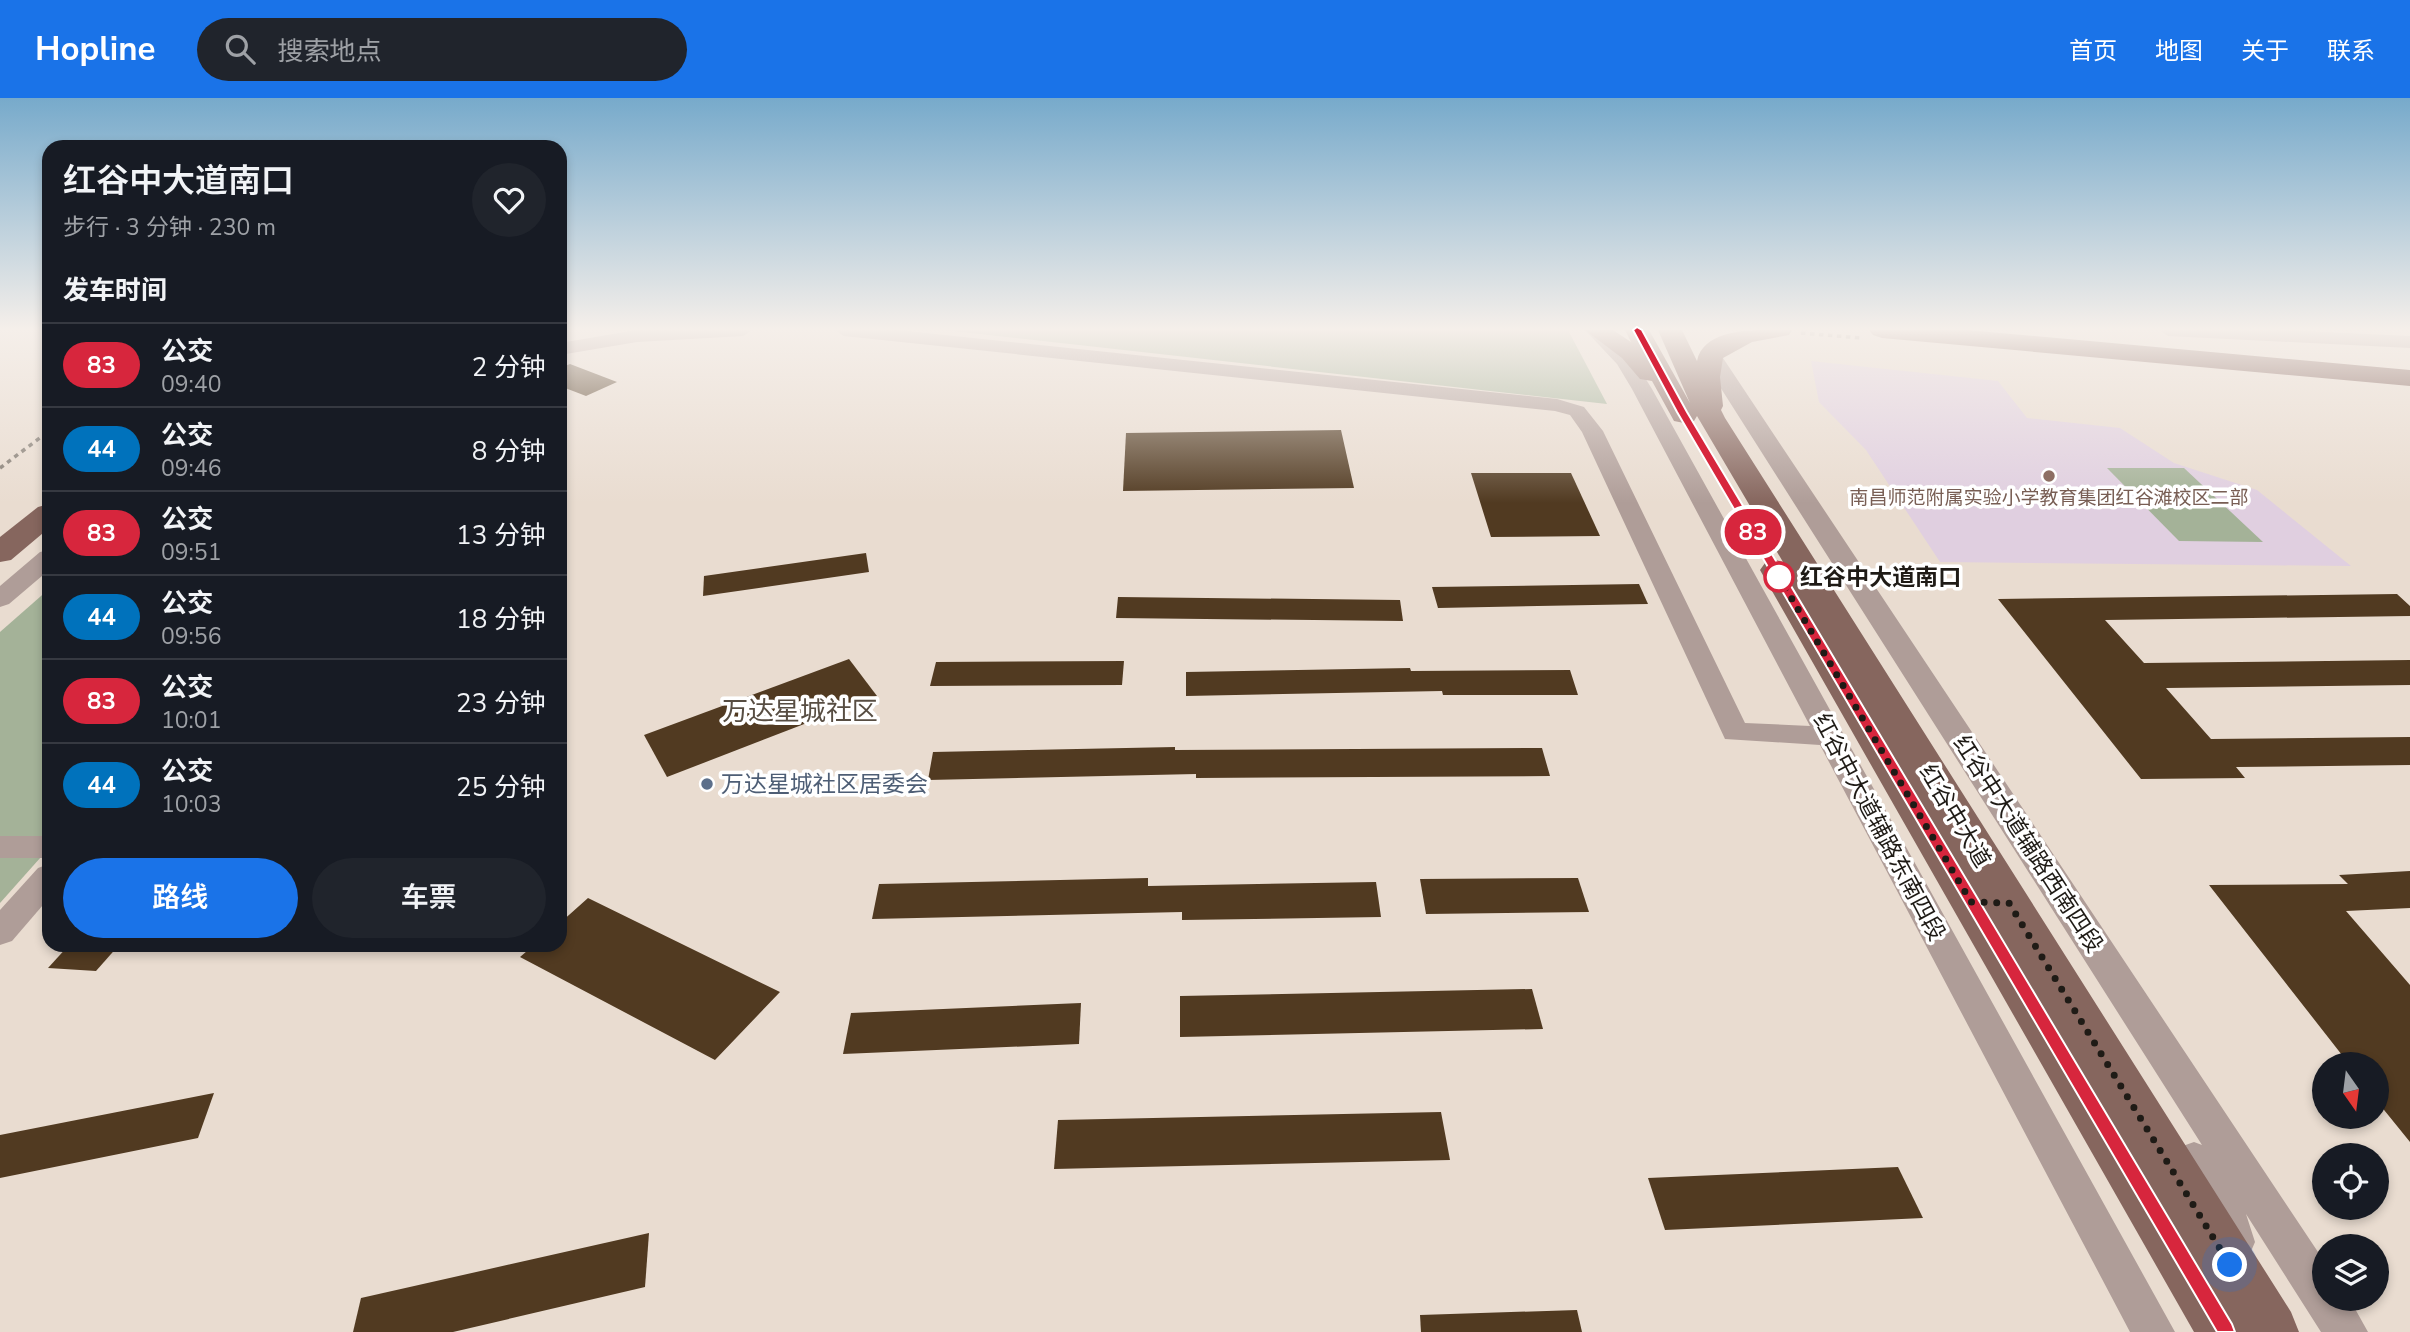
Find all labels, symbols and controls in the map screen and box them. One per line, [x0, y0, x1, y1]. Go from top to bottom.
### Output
search box [197, 18, 687, 81]
text: Hopline [35, 27, 155, 72]
icon: search [221, 30, 259, 68]
text: 搜索地点 [277, 34, 381, 69]
text: 首页 [2069, 35, 2117, 67]
text: 地图 [2155, 35, 2203, 67]
text: 关于 [2241, 35, 2289, 67]
text: 联系 [2327, 35, 2375, 67]
text: 红谷中大道南口 [63, 159, 294, 204]
button: heart [472, 163, 546, 237]
text: 步行 · 3 分钟 · 230 m [63, 212, 276, 243]
text: 发车时间 [63, 273, 167, 308]
text: 公交 [161, 334, 213, 369]
text: 83 [87, 349, 116, 381]
text: 2 分钟 [472, 350, 546, 385]
text: 09:40 [161, 369, 221, 400]
text: 公交 [161, 418, 213, 453]
text: 44 [87, 433, 116, 465]
text: 8 分钟 [472, 434, 546, 469]
text: 09:46 [161, 453, 221, 484]
marker: 南昌师范附属实验小学教育集团红谷滩校区二部 [2041, 468, 2057, 484]
place label: 南昌师范附属实验小学教育集团红谷滩校区二部 [1849, 485, 2249, 511]
text: 公交 [161, 502, 213, 537]
line badge: 83 [1722, 509, 1784, 555]
text: 83 [1739, 516, 1767, 548]
text: 83 [87, 517, 116, 549]
text: 13 分钟 [456, 518, 546, 553]
text: 09:51 [161, 537, 221, 568]
marker: 红谷中大道南口 [1764, 562, 1794, 592]
place label: 红谷中大道南口 [1800, 562, 1961, 593]
text: 公交 [161, 586, 213, 621]
text: 44 [87, 601, 116, 633]
text: 18 分钟 [456, 602, 546, 637]
text: 09:56 [161, 621, 221, 652]
text: 公交 [161, 670, 213, 705]
text: 83 [87, 685, 116, 717]
text: 23 分钟 [456, 686, 546, 721]
district label: 万达星城社区 [722, 694, 878, 729]
text: 10:01 [161, 705, 221, 736]
street label: 红谷中大道辅路东南四段 [1806, 708, 1952, 946]
street label: 红谷中大道辅路西南四段 [1946, 729, 2110, 959]
text: 公交 [161, 754, 213, 789]
street label: 红谷中大道 [1912, 759, 1998, 873]
text: 44 [87, 769, 116, 801]
place label: 万达星城社区居委会 [721, 769, 928, 800]
text: 25 分钟 [456, 770, 546, 805]
marker: 万达星城社区居委会 [699, 776, 715, 792]
text: 10:03 [161, 789, 221, 820]
button: 路线 [63, 858, 298, 938]
button: 车票 [312, 858, 546, 938]
north arrow [2312, 1052, 2389, 1129]
map controls [2312, 1052, 2389, 1311]
button: locate [2312, 1143, 2389, 1220]
button: layers [2312, 1234, 2389, 1311]
your location [2212, 1247, 2247, 1282]

